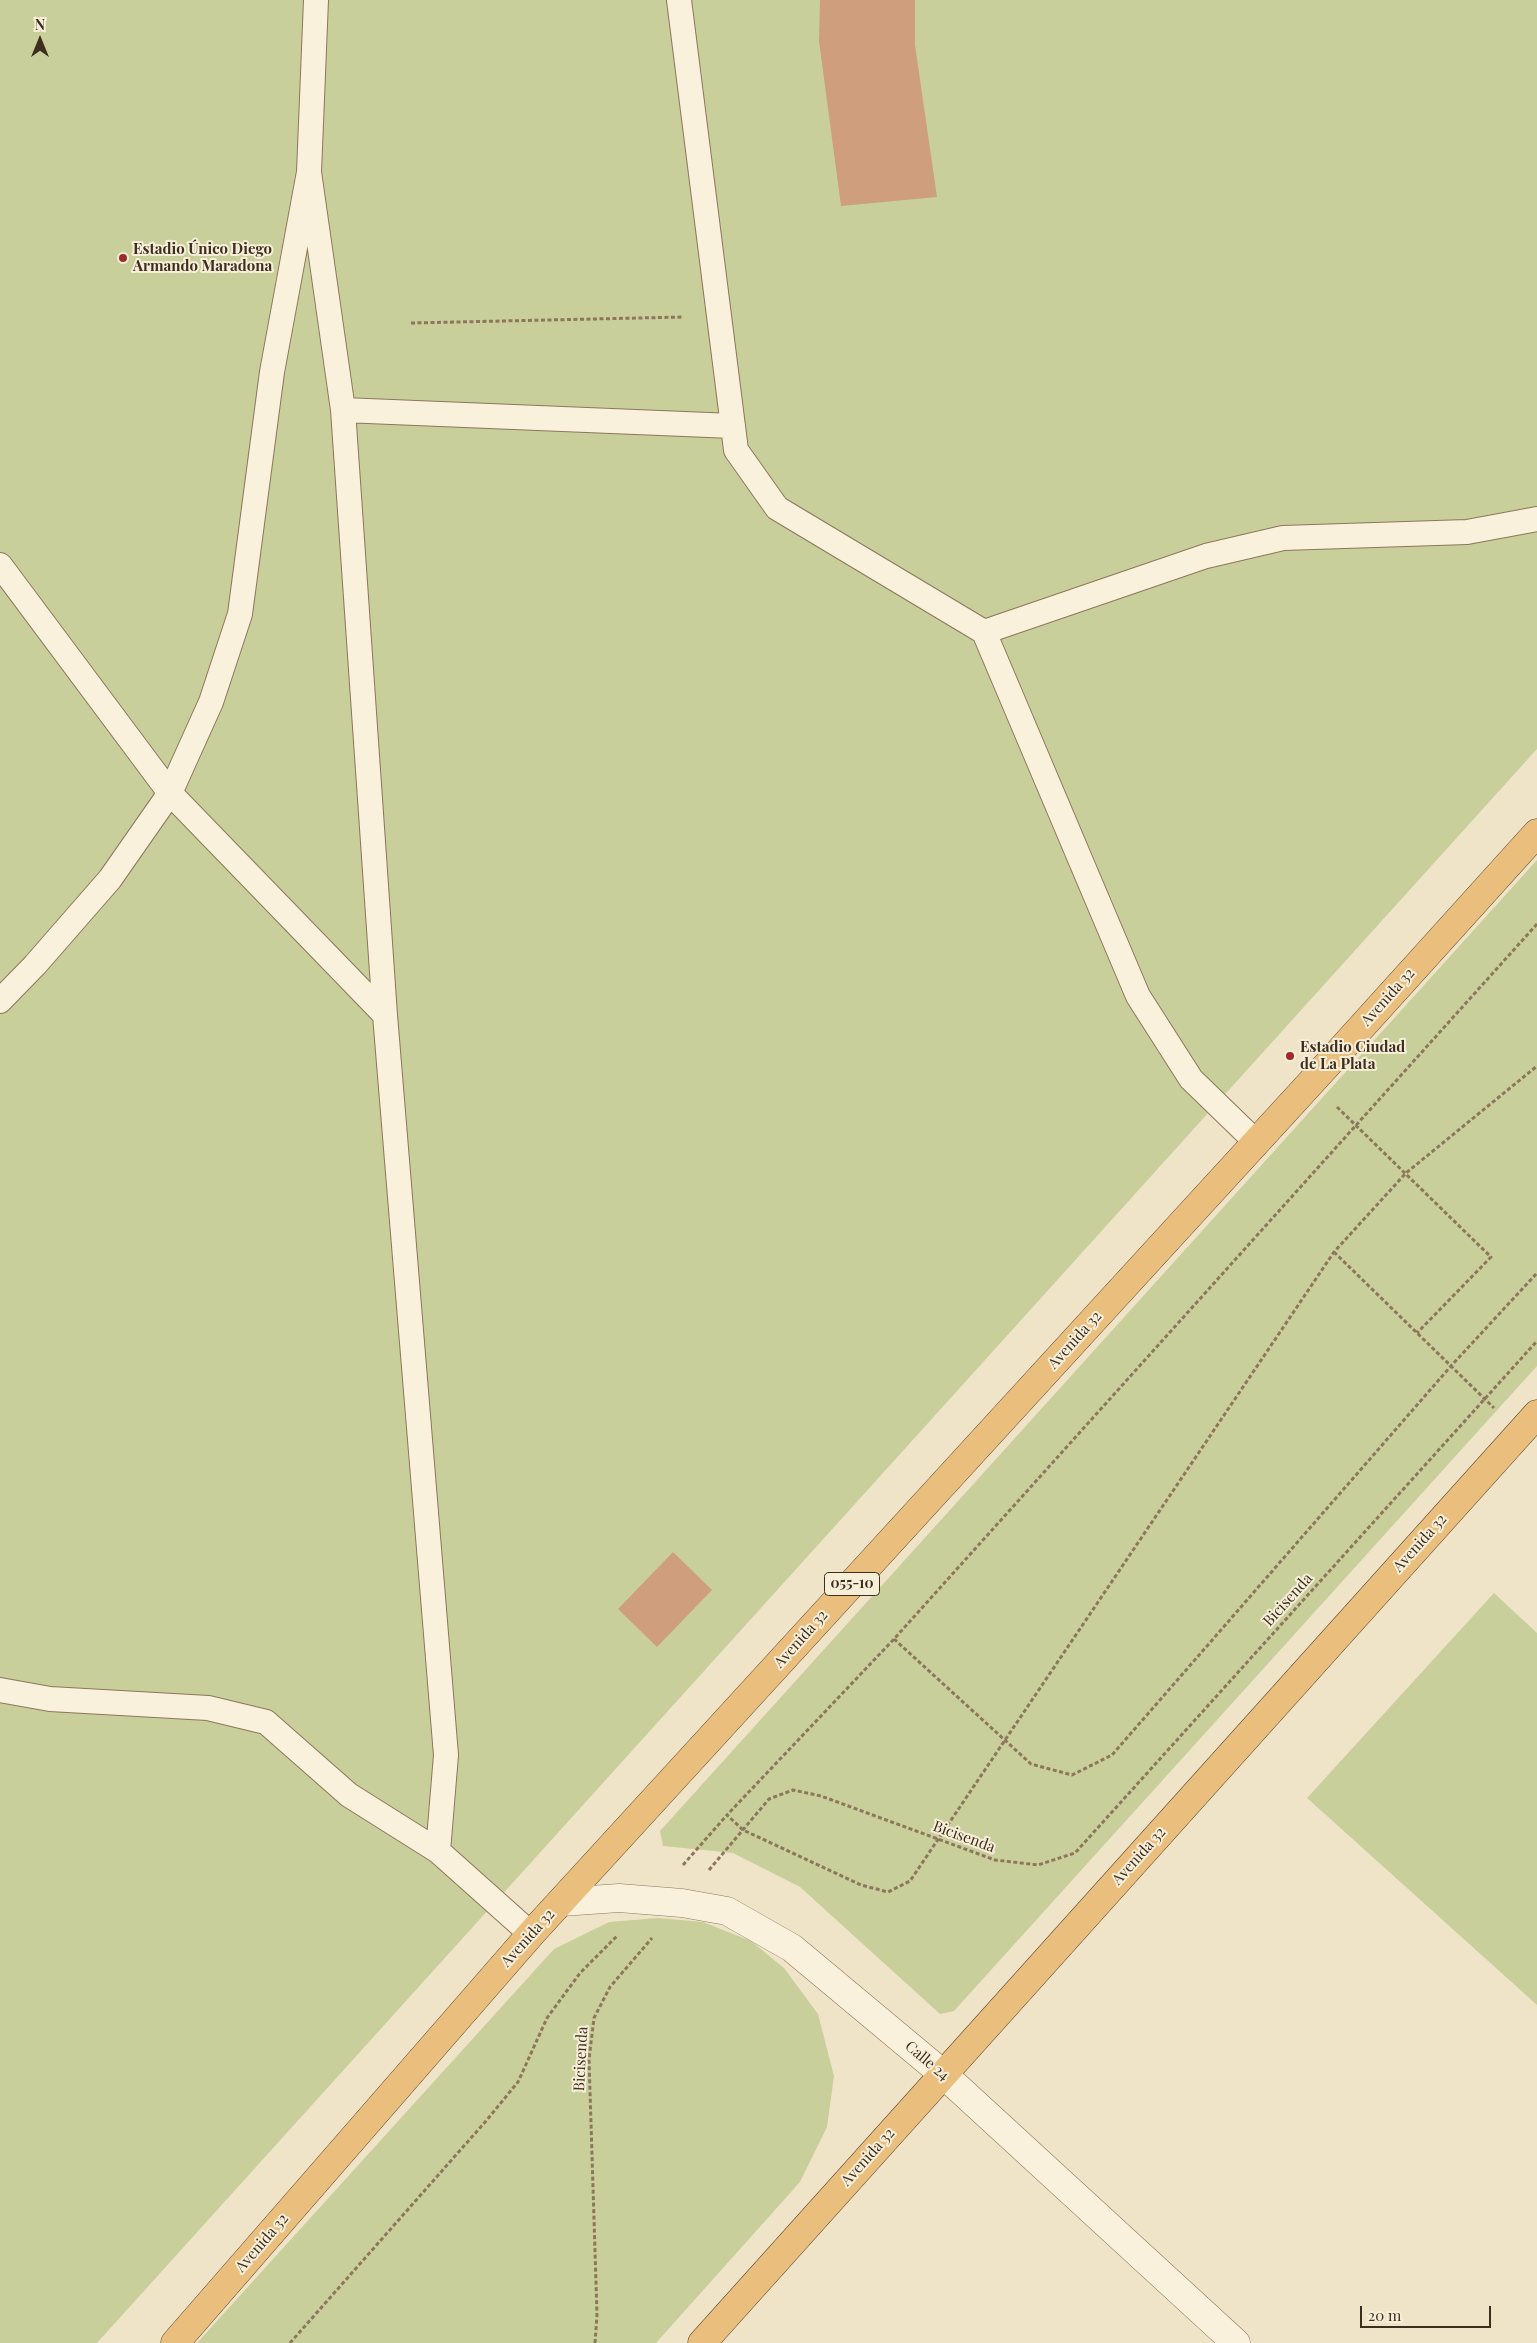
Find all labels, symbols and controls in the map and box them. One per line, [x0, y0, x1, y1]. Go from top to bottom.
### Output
north arrow [15, 15, 65, 65]
text: N [35, 15, 45, 34]
place label: Estadio Único Diego Armando Maradona [133, 240, 272, 275]
marker: Estadio Único Diego Armando Maradona [117, 252, 129, 264]
street label: Avenida 32 [1357, 964, 1419, 1030]
place label: Estadio Ciudad de La Plata [1300, 1038, 1405, 1073]
marker: Estadio Ciudad de La Plata [1284, 1050, 1296, 1062]
street label: Avenida 32 [1044, 1307, 1106, 1373]
street label: Avenida 32 [1389, 1510, 1451, 1576]
street label: Bicisenda [1260, 1570, 1316, 1630]
road number: 055-10 [824, 1572, 880, 1596]
street label: Avenida 32 [770, 1606, 832, 1672]
street label: Bicisenda [930, 1817, 998, 1857]
street label: Avenida 32 [1108, 1823, 1170, 1889]
street label: Avenida 32 [497, 1905, 559, 1971]
street label: Bicisenda [570, 2026, 592, 2092]
street label: Calle 24 [901, 2037, 953, 2085]
street label: Avenida 32 [837, 2124, 899, 2190]
street label: Avenida 32 [232, 2210, 292, 2276]
scale bar [1362, 2296, 1493, 2328]
text: 20 m [1368, 2305, 1401, 2325]

